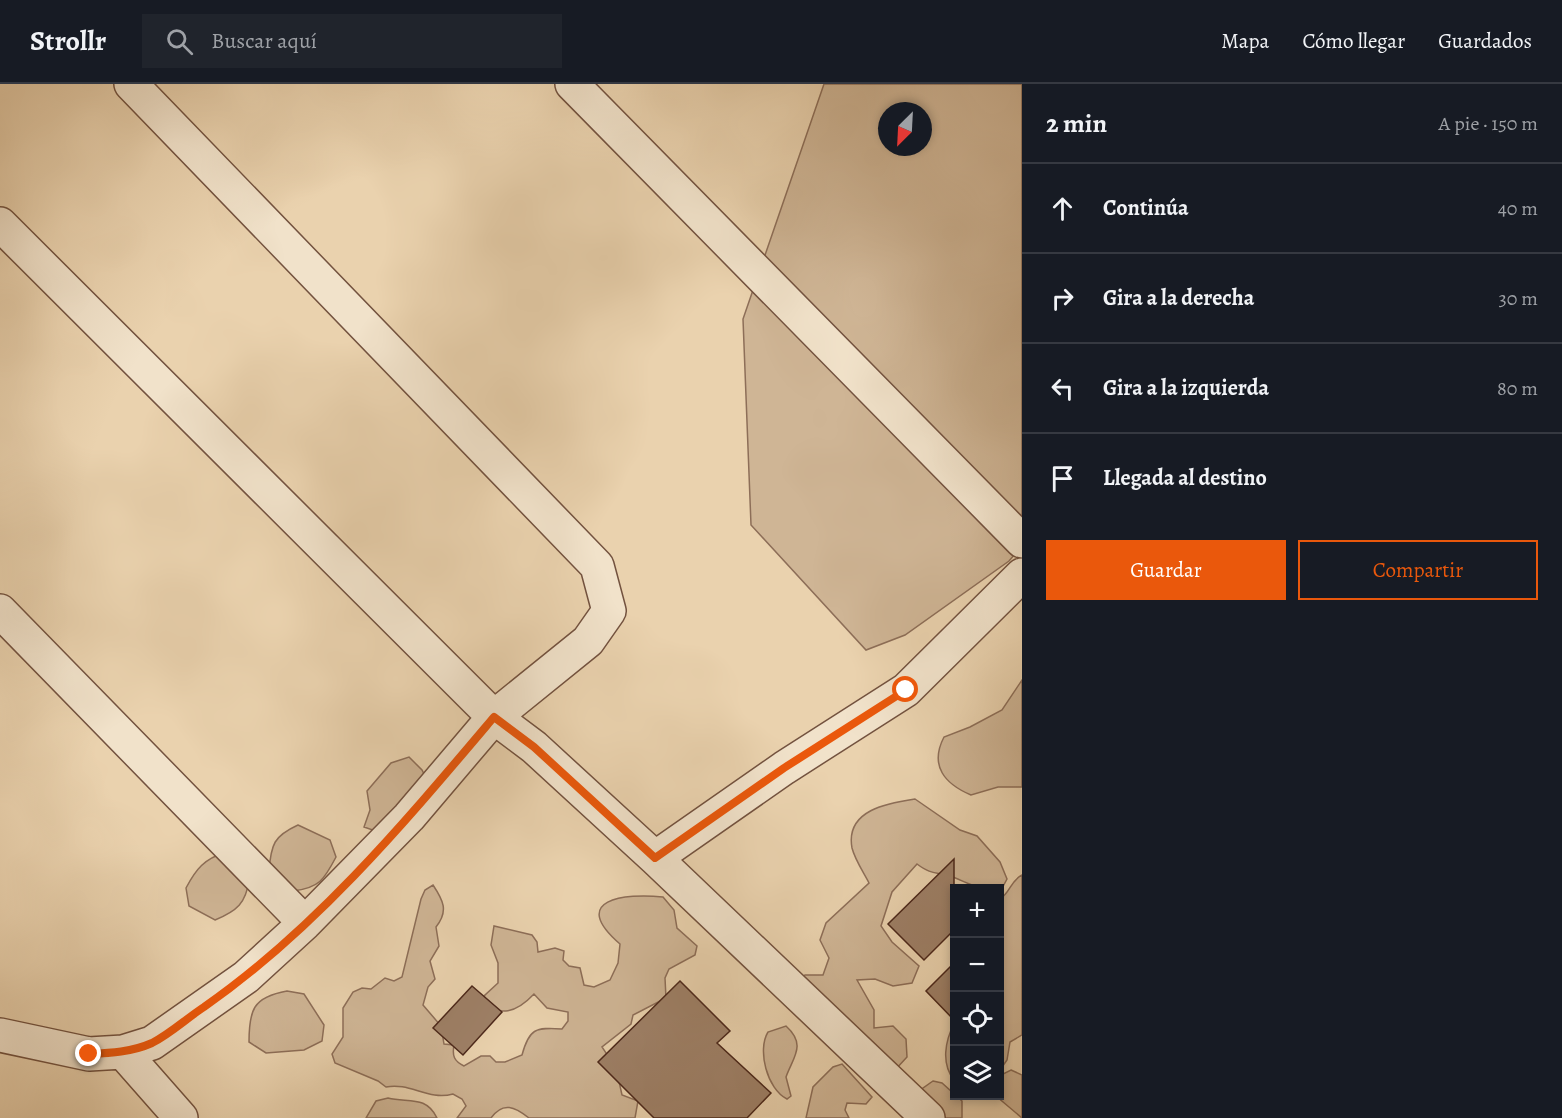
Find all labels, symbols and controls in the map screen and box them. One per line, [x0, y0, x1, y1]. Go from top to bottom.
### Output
search box [142, 14, 562, 68]
text: Strollr [30, 22, 106, 60]
icon: search [163, 25, 196, 58]
text: Buscar aquí [211, 26, 317, 56]
text: Mapa [1221, 27, 1269, 55]
text: Cómo llegar [1302, 27, 1405, 55]
text: Guardados [1438, 27, 1532, 55]
north arrow [878, 102, 932, 156]
text: 2 min [1046, 106, 1107, 141]
text: A pie · 150 m [1439, 110, 1538, 137]
icon: ahead [1046, 192, 1079, 225]
text: Continúa [1103, 193, 1189, 223]
text: 40 m [1498, 195, 1538, 222]
icon: right [1046, 282, 1079, 315]
text: Gira a la derecha [1103, 283, 1254, 313]
text: 30 m [1498, 285, 1538, 312]
icon: left [1046, 372, 1079, 405]
text: Gira a la izquierda [1103, 373, 1269, 403]
text: 80 m [1497, 375, 1538, 402]
icon: arrive [1046, 462, 1079, 495]
text: Llegada al destino [1103, 463, 1267, 493]
button: Guardar [1046, 540, 1286, 600]
button: Compartir [1298, 540, 1538, 600]
route start [892, 676, 918, 702]
map controls [950, 884, 1004, 1100]
button: + [950, 884, 1004, 938]
button: − [950, 938, 1004, 992]
button: locate [950, 992, 1004, 1046]
route end [75, 1040, 101, 1066]
button: layers [950, 1046, 1004, 1100]

